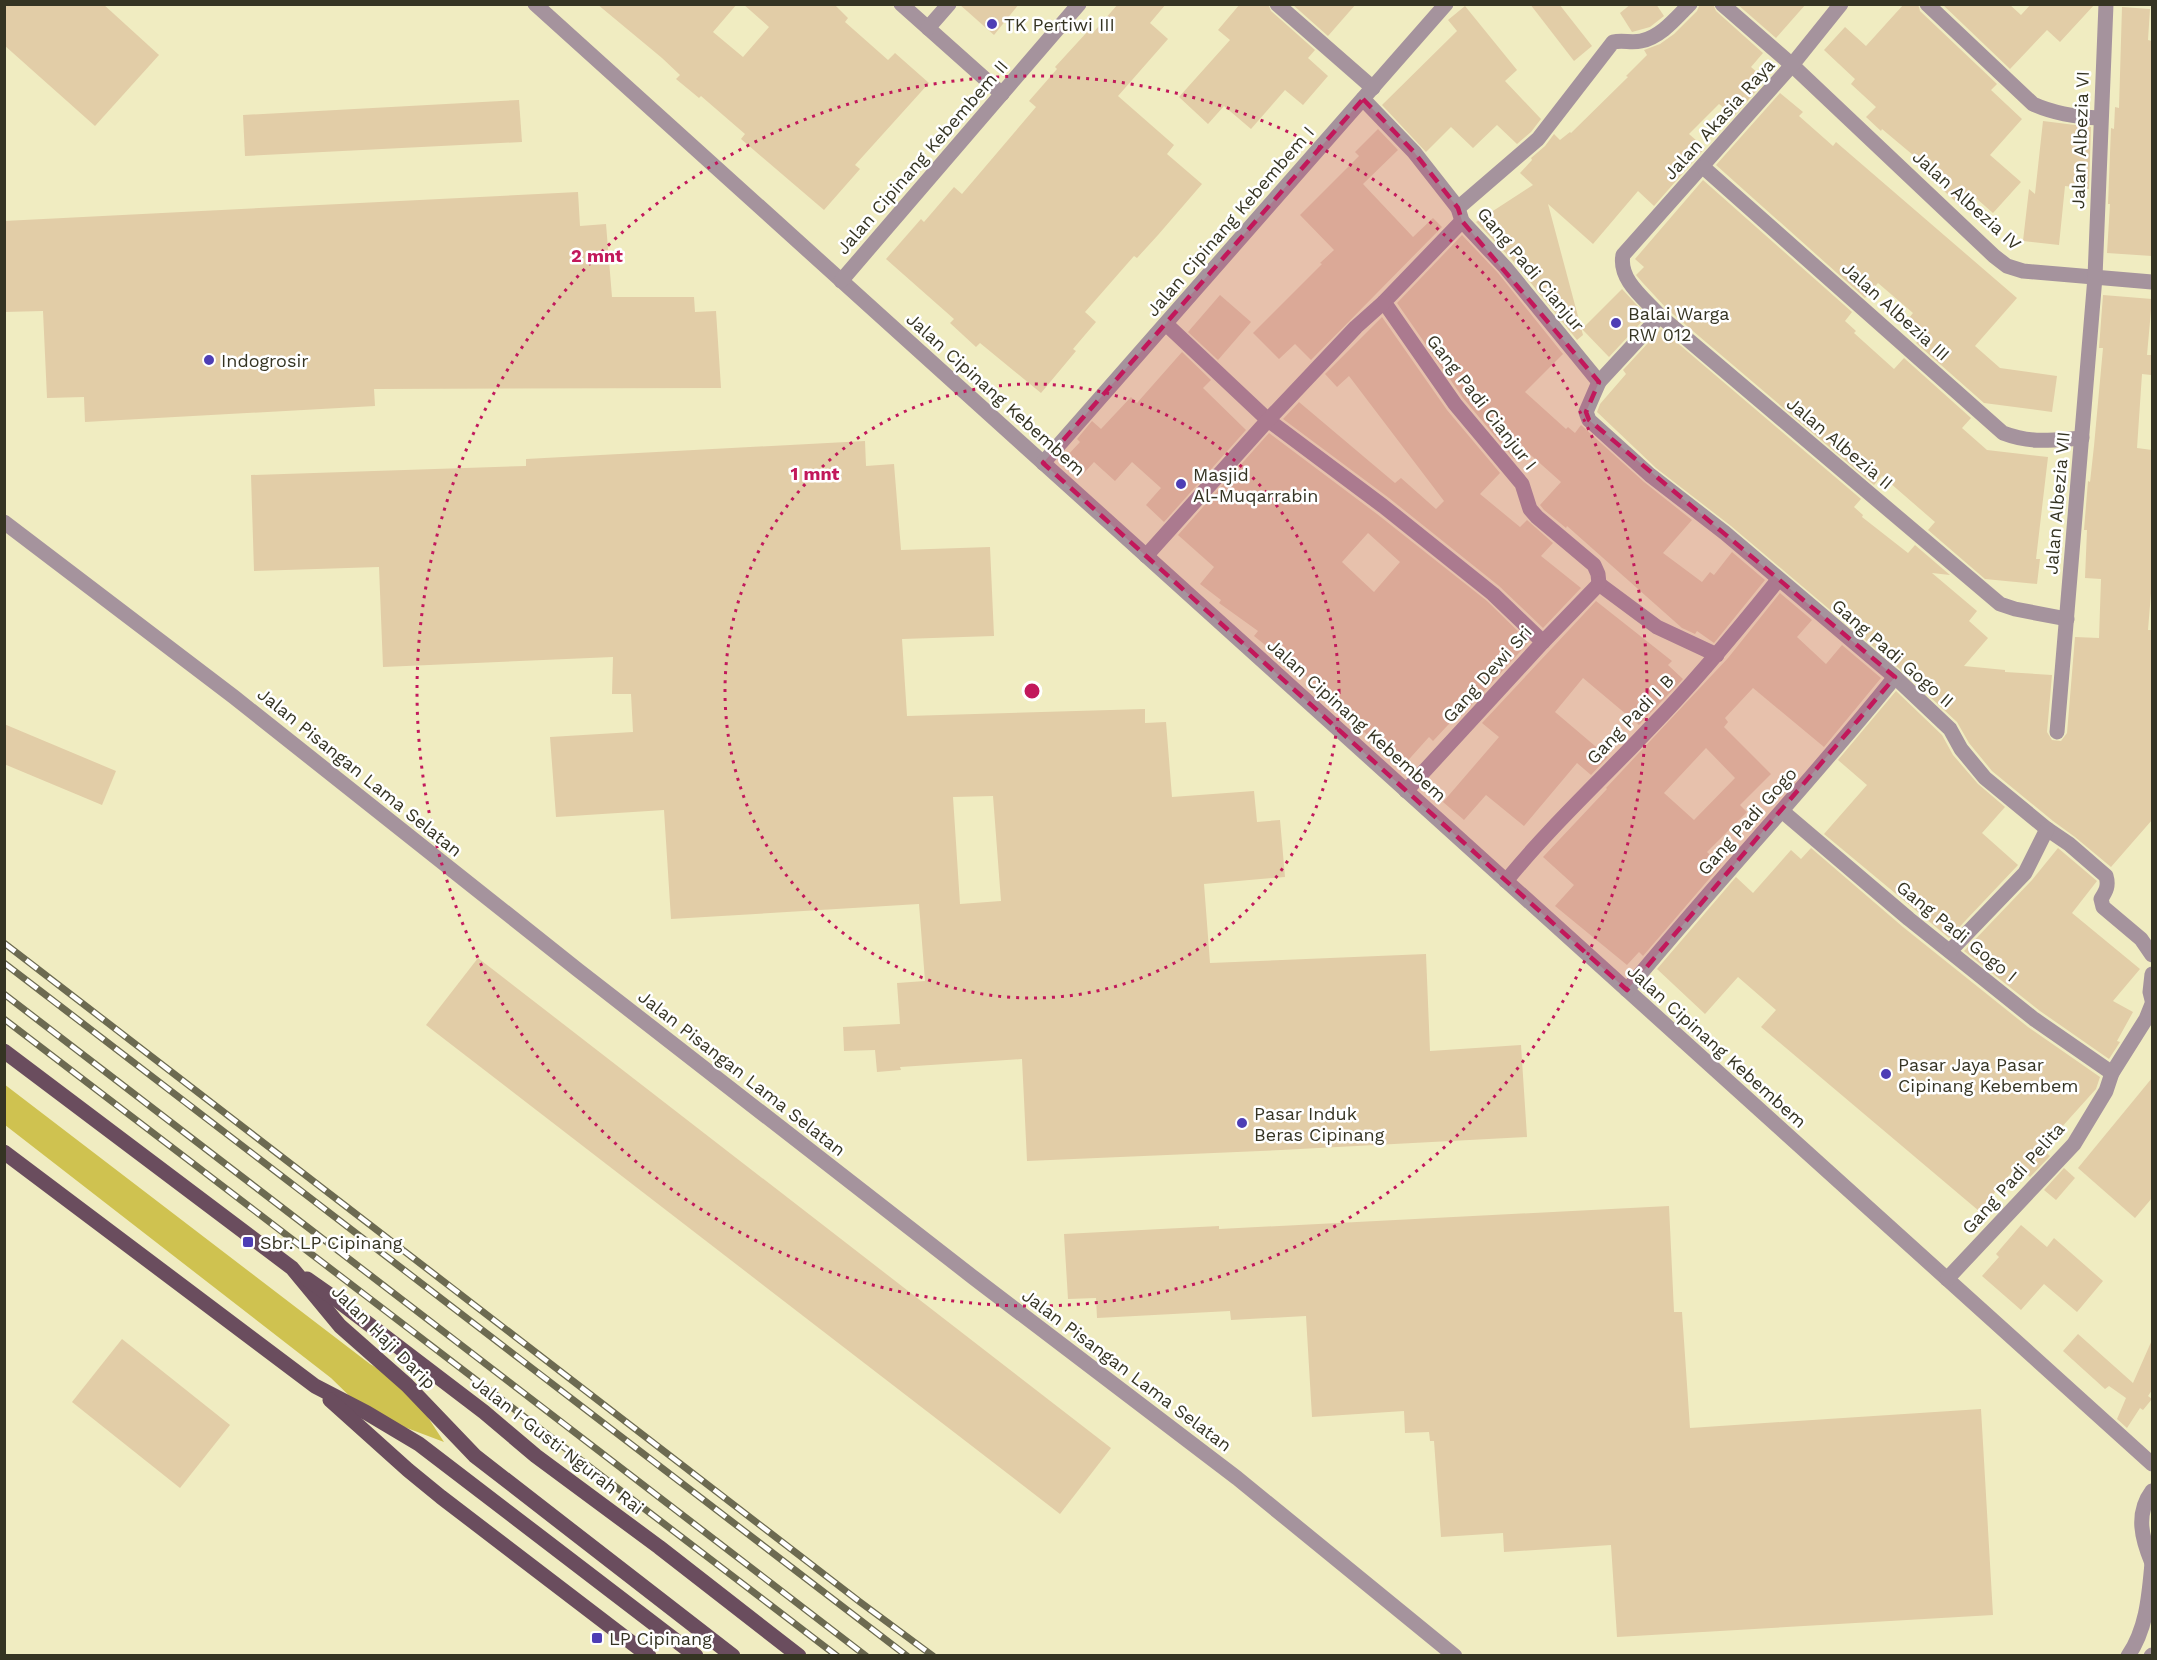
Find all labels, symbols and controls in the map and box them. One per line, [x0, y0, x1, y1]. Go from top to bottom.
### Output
place label: TK Pertiwi III [1004, 14, 1115, 35]
marker: TK Pertiwi III [985, 17, 999, 31]
street label: Jalan Akasia Raya [1659, 54, 1779, 184]
street label: Jalan Cipinang Kebembem II [832, 56, 1012, 258]
street label: Jalan Albezia VI [2067, 71, 2093, 209]
street label: Jalan Cipinang Kebembem I [1142, 122, 1318, 320]
street label: Jalan Albezia IV [1908, 146, 2026, 254]
street label: Gang Padi Cianjur [1473, 203, 1589, 335]
text: 2 mnt [571, 245, 623, 266]
street label: Jalan Albezia III [1838, 257, 1954, 365]
place label: Balai Warga RW 012 [1628, 303, 1730, 345]
street label: Jalan Cipinang Kebembem [902, 308, 1090, 480]
marker: Balai Warga RW 012 [1609, 316, 1623, 330]
street label: Gang Padi Cianjur I [1423, 330, 1541, 474]
place label: Indogrosir [221, 350, 309, 371]
marker: Indogrosir [202, 353, 216, 367]
street label: Jalan Albezia II [1783, 392, 1897, 494]
street label: Jalan Albezia VII [2040, 431, 2074, 575]
text: 1 mnt [791, 463, 840, 484]
place label: Masjid Al-Muqarrabin [1193, 464, 1318, 506]
marker: Masjid Al-Muqarrabin [1174, 477, 1188, 491]
street label: Gang Padi Gogo II [1828, 594, 1958, 712]
street label: Gang Dewi Sri [1438, 621, 1536, 727]
street label: Jalan Cipinang Kebembem [1263, 634, 1451, 806]
street label: Gang Padi I B [1582, 670, 1678, 768]
centre of rings [1022, 681, 1042, 701]
street label: Jalan Pisangan Lama Selatan [254, 683, 466, 861]
street label: Gang Padi Gogo [1693, 763, 1801, 879]
street label: Gang Padi Gogo I [1892, 876, 2022, 986]
street label: Jalan Cipinang Kebembem [1623, 960, 1811, 1132]
street label: Jalan Pisangan Lama Selatan [634, 986, 850, 1160]
place label: Pasar Jaya Pasar Cipinang Kebembem [1898, 1054, 2079, 1096]
marker: Pasar Jaya Pasar Cipinang Kebembem [1879, 1067, 1893, 1081]
place label: Pasar Induk Beras Cipinang [1254, 1103, 1385, 1145]
marker: Pasar Induk Beras Cipinang [1235, 1116, 1249, 1130]
street label: Gang Padi Pelita [1957, 1118, 2069, 1238]
place label: Sbr. LP Cipinang [260, 1232, 403, 1253]
marker: Sbr. LP Cipinang [241, 1235, 255, 1249]
street label: Jalan Haji Darip [328, 1281, 440, 1393]
street label: Jalan Pisangan Lama Selatan [1018, 1284, 1236, 1456]
street label: Jalan I Gusti Ngurah Rai [468, 1372, 648, 1518]
place label: LP Cipinang [609, 1628, 712, 1649]
marker: LP Cipinang [590, 1631, 604, 1645]

